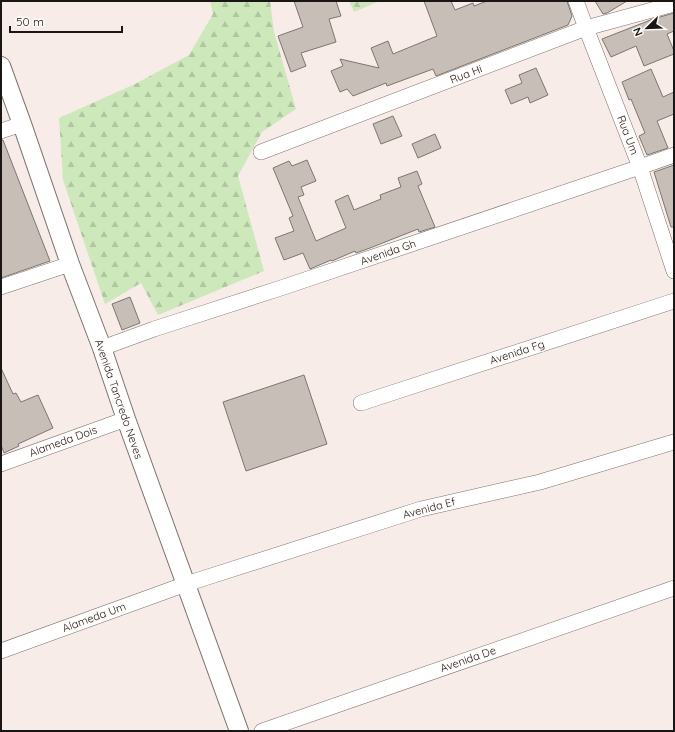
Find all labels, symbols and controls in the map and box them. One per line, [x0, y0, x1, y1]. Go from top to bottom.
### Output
scale bar [10, 8, 122, 34]
north arrow [627, 8, 667, 48]
text: 50 m [16, 14, 44, 29]
text: N [630, 25, 646, 38]
street label: Rua Hi [448, 61, 484, 87]
street label: Rua Um [614, 113, 642, 157]
street label: Avenida Gh [358, 236, 418, 268]
street label: Avenida Tancredo Neves [92, 337, 146, 461]
street label: Avenida Fg [488, 337, 546, 367]
street label: Alameda Dois [27, 422, 99, 460]
street label: Avenida Ef [401, 494, 457, 522]
street label: Alameda Um [60, 599, 128, 635]
street label: Avenida De [438, 643, 498, 675]

